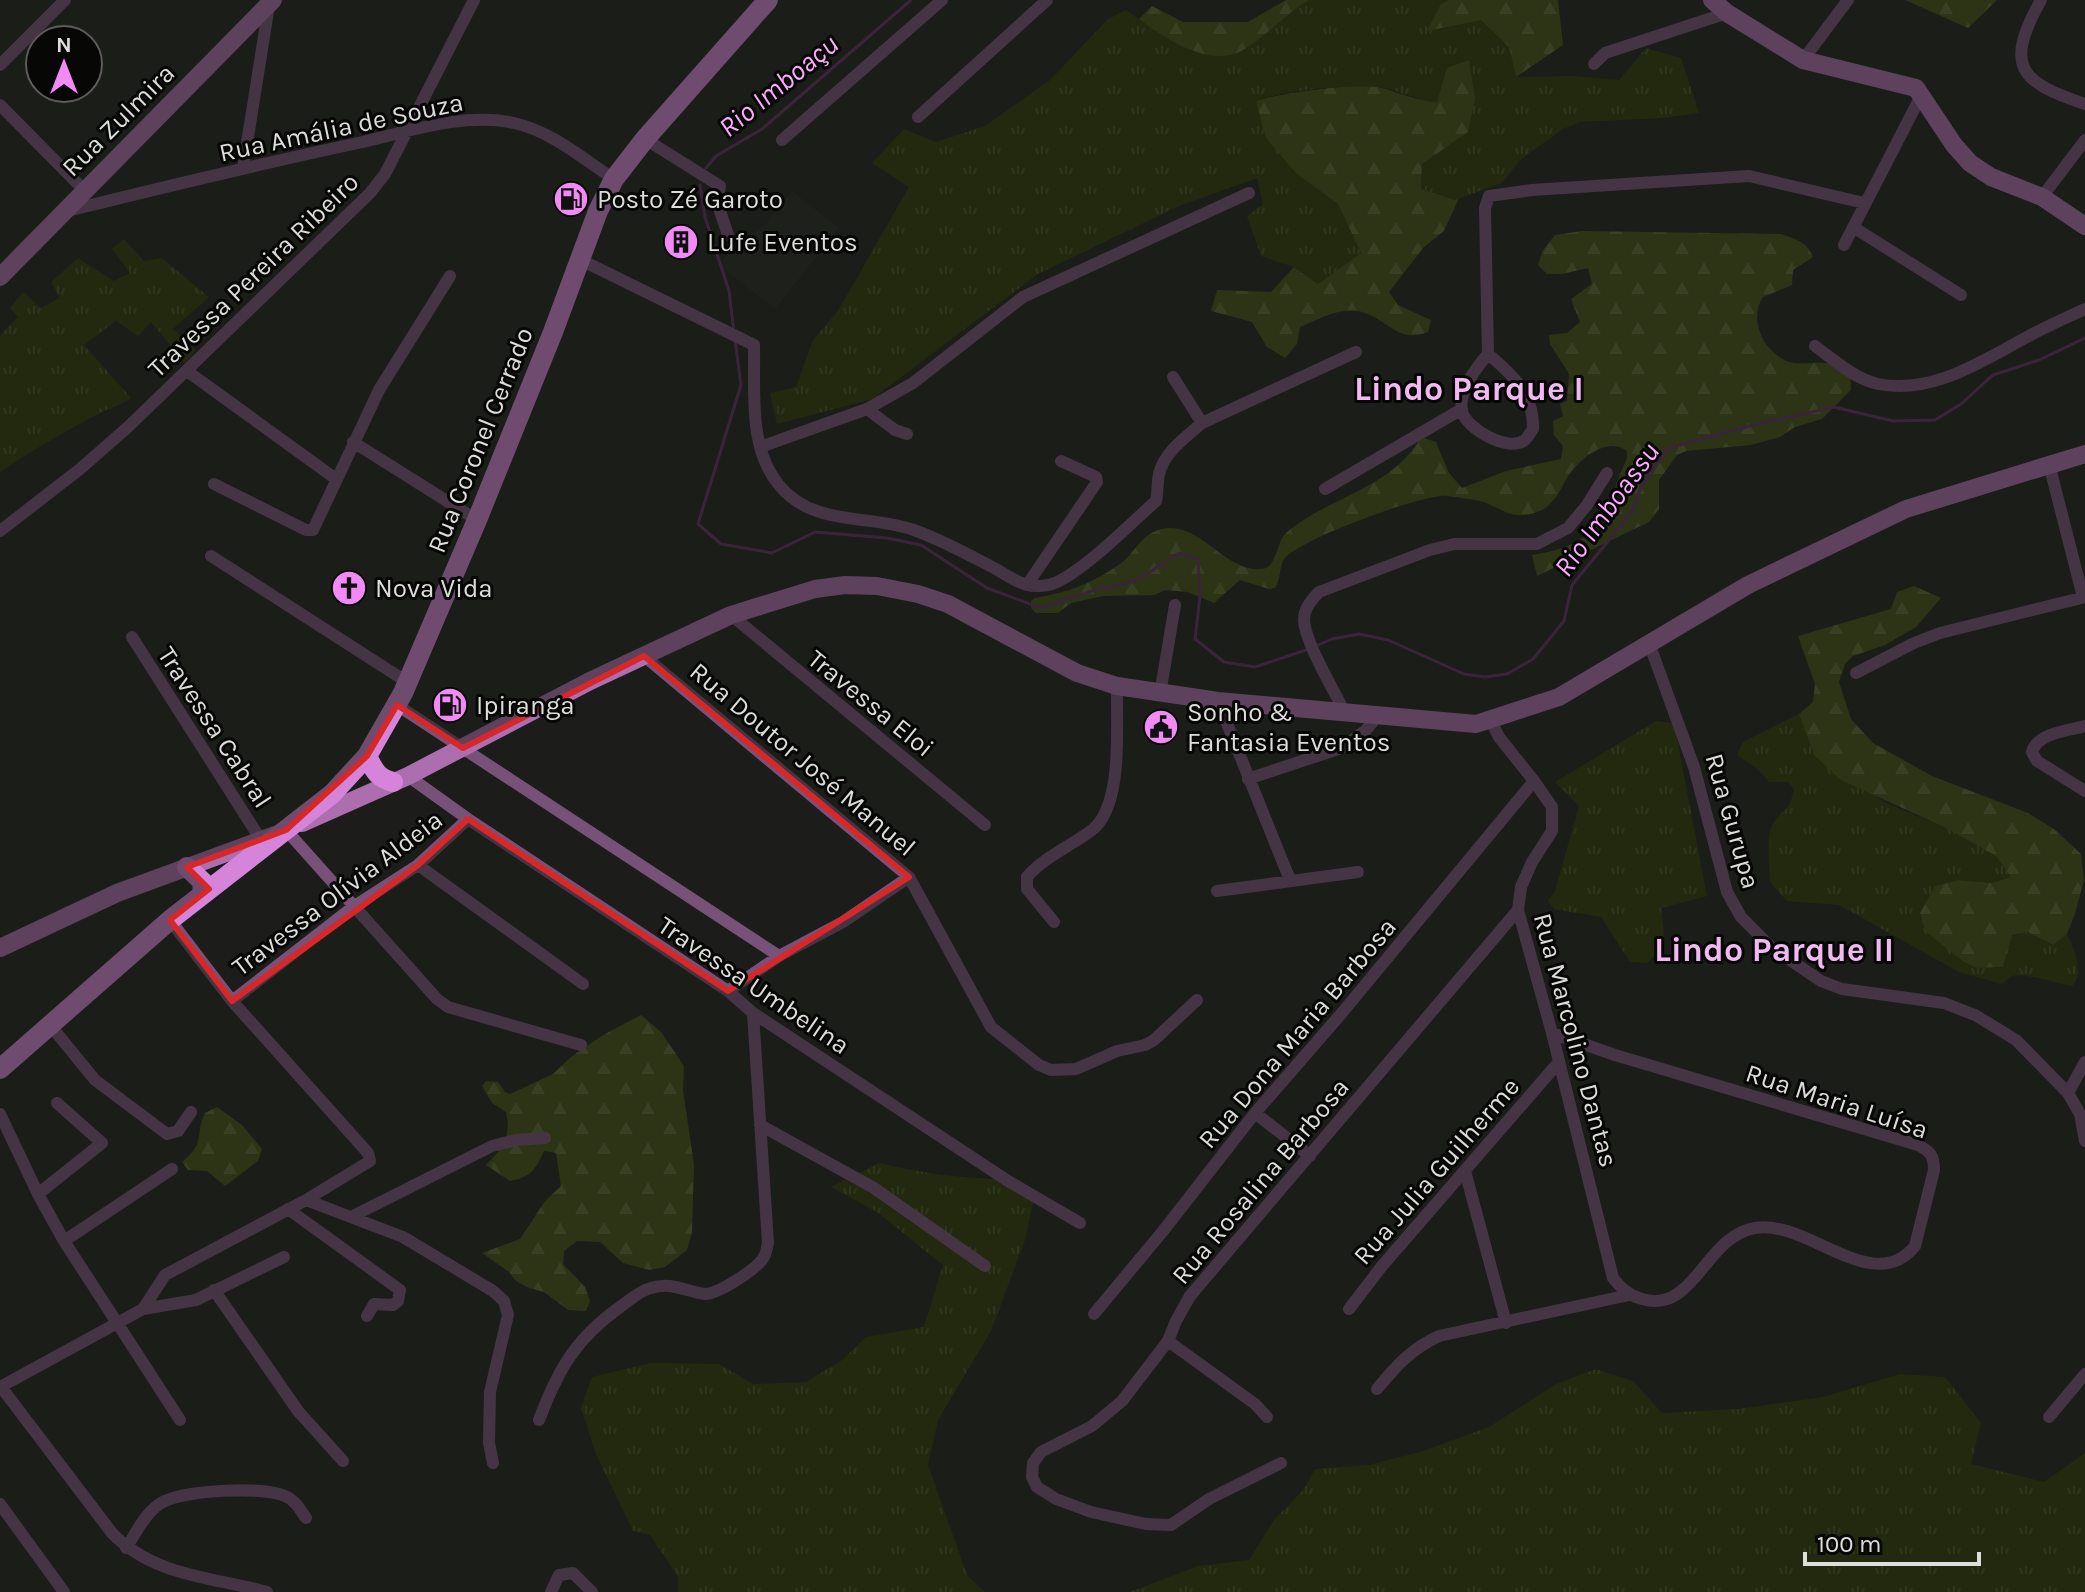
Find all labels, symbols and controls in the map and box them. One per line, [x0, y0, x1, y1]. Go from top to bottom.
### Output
north arrow [24, 24, 104, 104]
water label: Rio Imboaçu [712, 27, 845, 144]
text: N [56, 32, 72, 58]
street label: Rua Zulmira [56, 58, 181, 183]
street label: Rua Amália de Souza [216, 86, 466, 168]
street label: Travessa Pereira Ribeiro [142, 167, 365, 384]
fuel station icon: Posto Zé Garoto [552, 180, 590, 218]
place label: Posto Zé Garoto [597, 184, 783, 215]
building icon: Lufe Eventos [662, 223, 700, 261]
place label: Lufe Eventos [707, 227, 858, 258]
street label: Rua Coronel Cerrado [421, 323, 540, 557]
district label: Lindo Parque I [1354, 369, 1584, 409]
water label: Rio Imboassu [1547, 436, 1666, 583]
church icon: Nova Vida [330, 569, 368, 607]
place label: Nova Vida [375, 573, 493, 604]
street label: Travessa Cabral [151, 641, 278, 814]
street label: Travessa Eloi [802, 643, 940, 764]
street label: Rua Doutor José Manuel [684, 656, 922, 863]
fuel station icon: Ipiranga [431, 686, 469, 724]
place label: Ipiranga [476, 690, 575, 721]
place label: Sonho & Fantasia Eventos [1187, 697, 1390, 758]
public building icon: Sonho & Fantasia Eventos [1142, 708, 1180, 746]
street label: Rua Gurupa [1698, 750, 1767, 892]
street label: Travessa Olívia Aldeia [226, 804, 449, 983]
street label: Travessa Umbelina [652, 910, 855, 1061]
street label: Rua Marcolino Dantas [1527, 910, 1624, 1170]
street label: Rua Dona Maria Barbosa [1192, 912, 1403, 1155]
district label: Lindo Parque II [1654, 930, 1894, 970]
street label: Rua Maria Luísa [1742, 1057, 1932, 1146]
street label: Rua Rosalina Barbosa [1165, 1072, 1355, 1290]
street label: Rua Julia Guilherme [1347, 1072, 1526, 1271]
scale bar [1805, 1516, 1979, 1566]
text: 100 m [1817, 1530, 1882, 1558]

